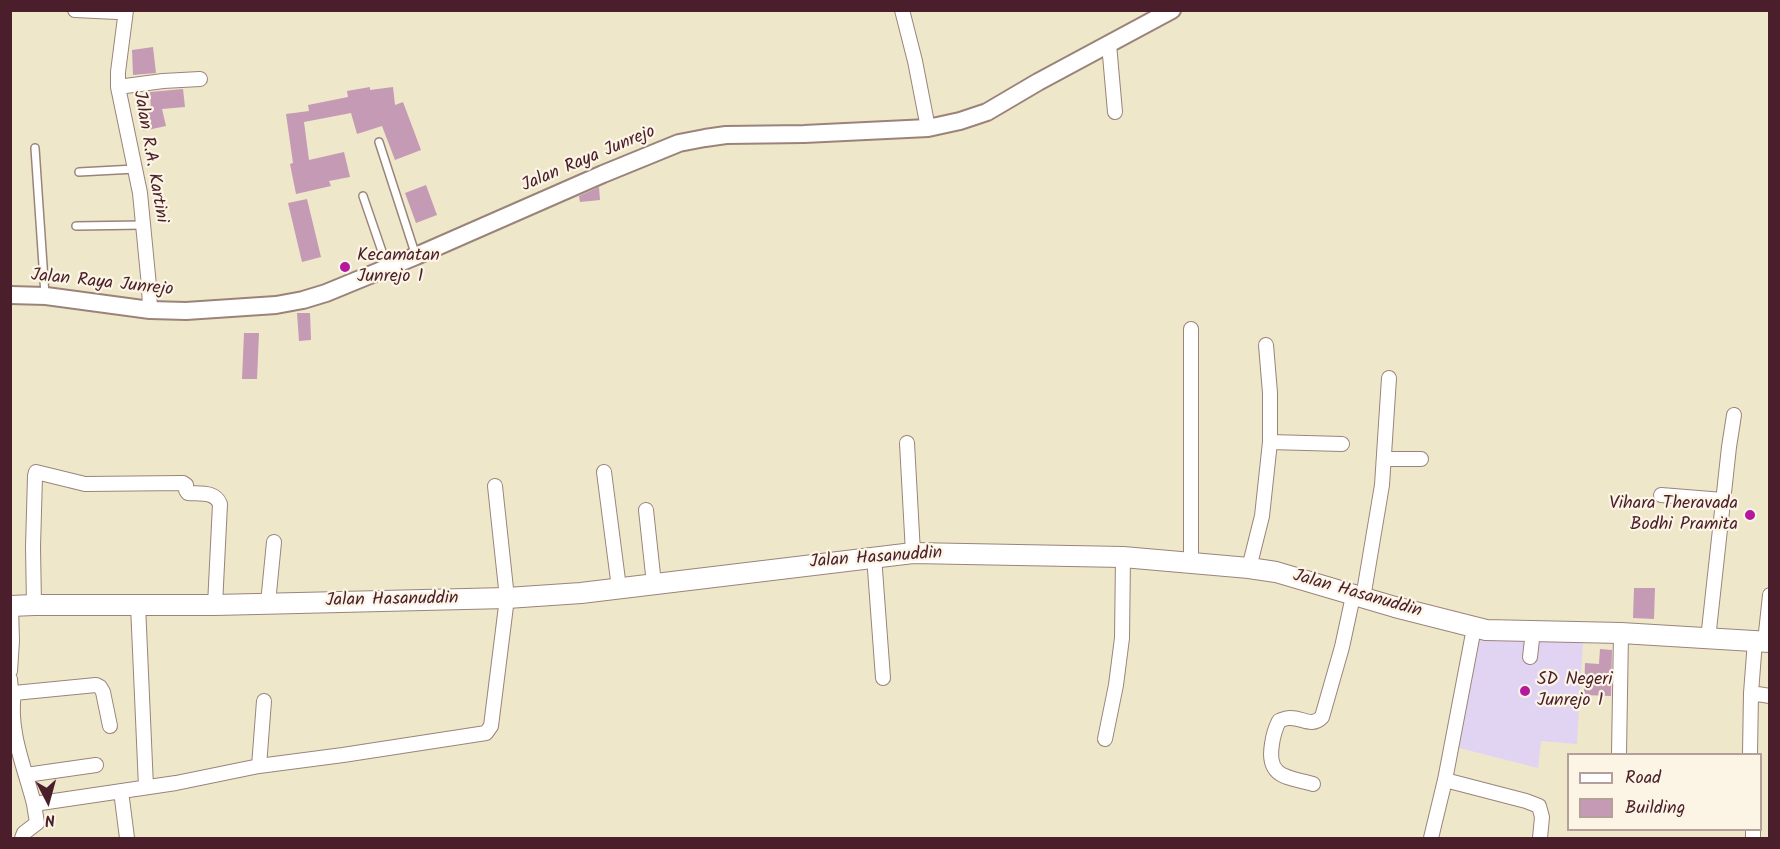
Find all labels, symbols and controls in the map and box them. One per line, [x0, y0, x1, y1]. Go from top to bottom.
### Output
street label: Jalan R.A. Kartini [127, 89, 171, 225]
street label: Jalan Raya Junrejo [519, 122, 659, 198]
place label: Kecamatan Junrejo 1 [357, 246, 440, 288]
marker: Kecamatan Junrejo 1 [338, 260, 352, 274]
street label: Jalan Raya Junrejo [30, 266, 174, 302]
place label: Vihara Theravada Bodhi Pramita [1609, 494, 1738, 536]
marker: Vihara Theravada Bodhi Pramita [1743, 508, 1757, 522]
street label: Jalan Hasanuddin [809, 544, 943, 574]
street label: Jalan Hasanuddin [1290, 566, 1424, 624]
street label: Jalan Hasanuddin [325, 589, 459, 613]
place label: SD Negeri Junrejo 1 [1537, 670, 1613, 712]
marker: SD Negeri Junrejo 1 [1518, 684, 1532, 698]
legend [1567, 753, 1762, 831]
text: Road [1625, 764, 1661, 793]
north arrow [18, 771, 78, 831]
text: Building [1625, 794, 1685, 823]
text: N [44, 806, 56, 832]

